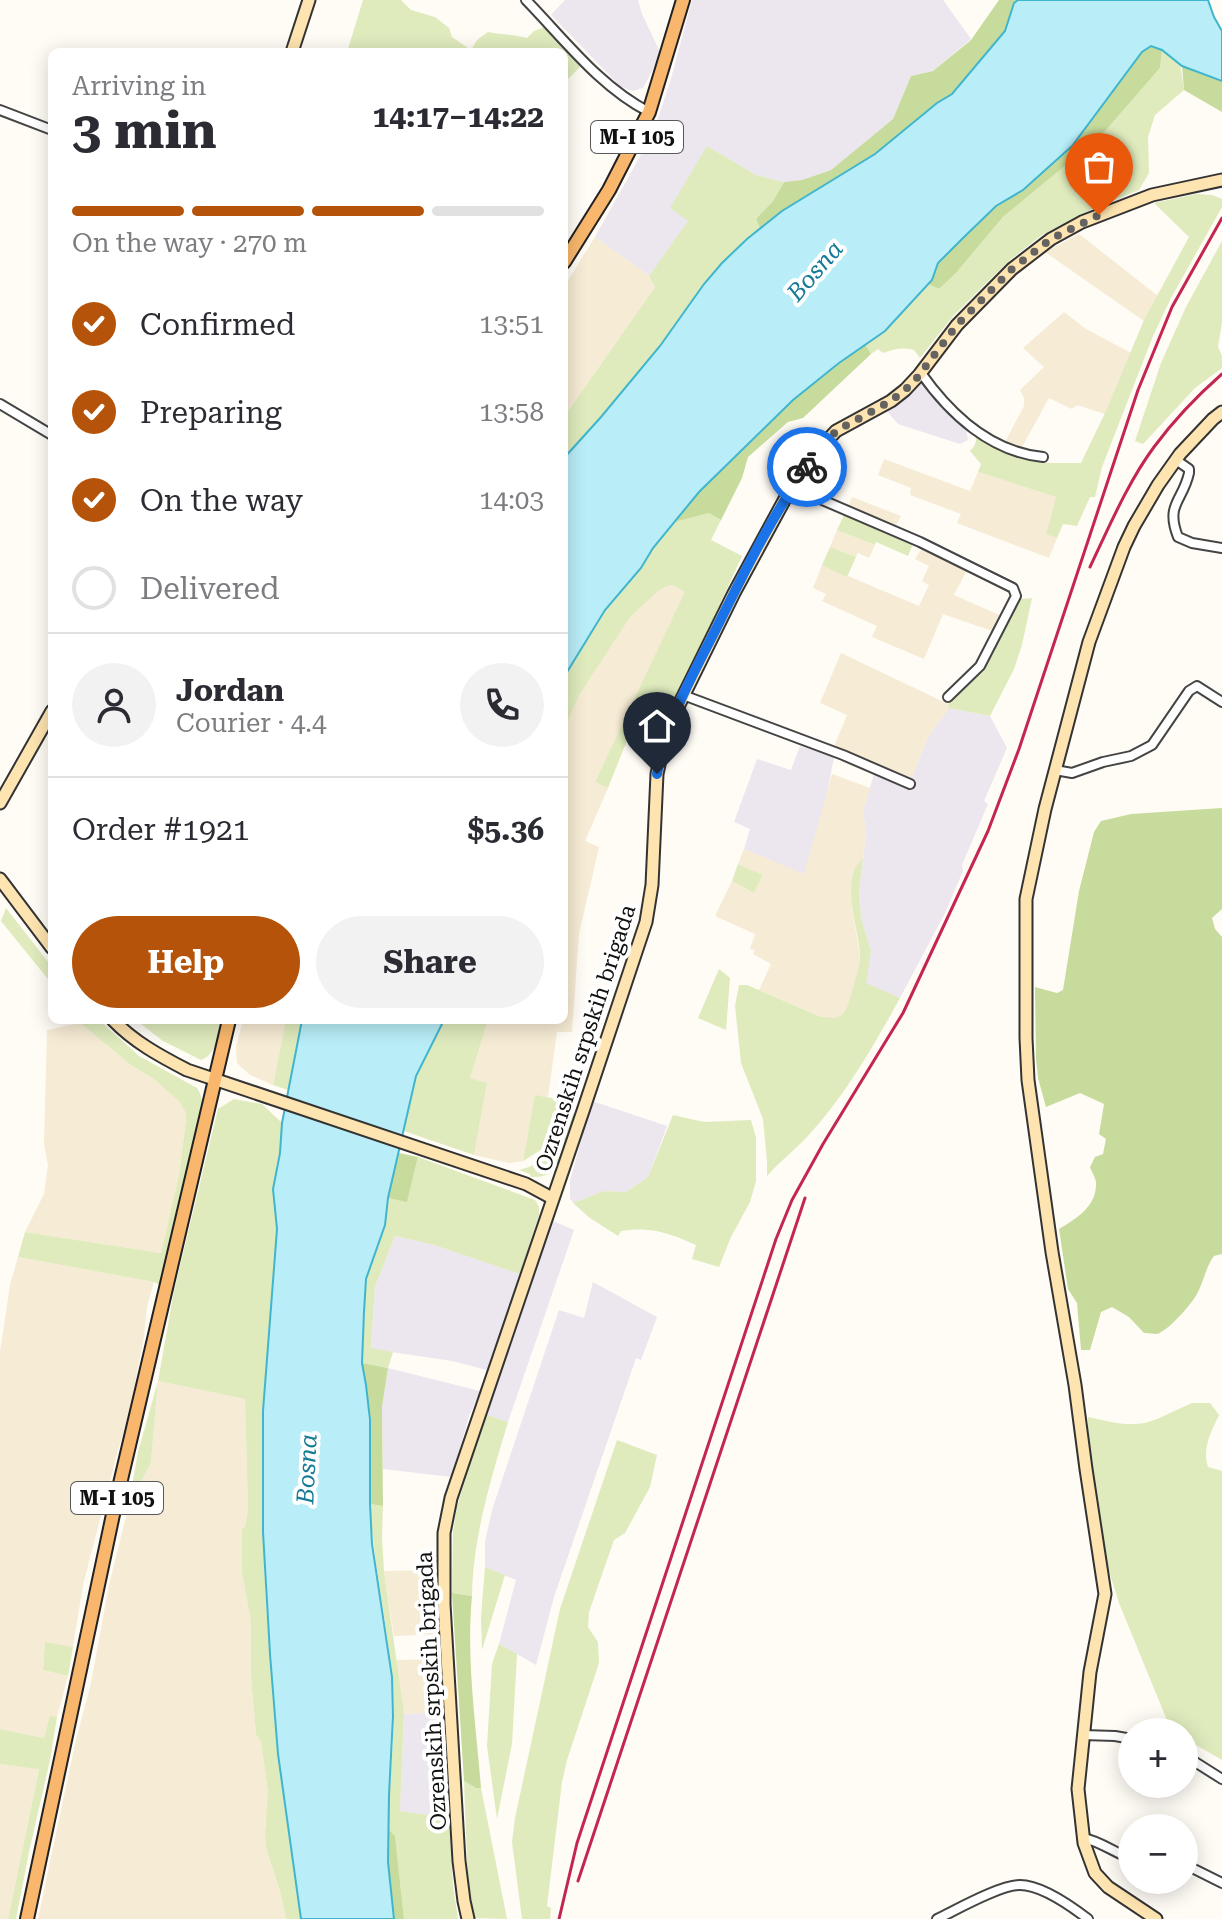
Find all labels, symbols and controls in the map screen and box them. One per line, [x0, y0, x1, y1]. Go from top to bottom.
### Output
text: Arriving in [72, 71, 206, 101]
text: 14:17–14:22 [372, 99, 544, 134]
text: 3 min [72, 100, 217, 161]
road number: M-I 105 [591, 121, 683, 153]
pin [1065, 133, 1133, 215]
icon: bag [1077, 145, 1121, 189]
text: On the way · 270 m [72, 228, 307, 258]
water label: Bosna [781, 235, 849, 308]
icon: check [72, 302, 116, 346]
text: Confirmed [140, 307, 295, 342]
text: 13:51 [479, 309, 544, 339]
icon: check [72, 390, 116, 434]
text: Preparing [140, 395, 282, 430]
text: 13:58 [479, 397, 544, 427]
courier [767, 427, 847, 507]
icon: bike [785, 445, 829, 489]
icon: check [72, 478, 116, 522]
text: On the way [140, 483, 303, 518]
text: 14:03 [479, 485, 544, 515]
text: Delivered [140, 571, 279, 606]
button: person [72, 663, 156, 747]
button: phone [460, 663, 544, 747]
text: Jordan [176, 673, 284, 708]
pin [623, 692, 691, 774]
icon: home [635, 704, 679, 748]
text: Courier · 4.4 [176, 708, 326, 738]
text: Order #1921 [72, 812, 250, 847]
text: $5.36 [467, 812, 544, 847]
street label: Ozrenskih srpskih brigada [530, 901, 641, 1175]
button: Help [72, 916, 300, 1008]
button: Share [316, 916, 544, 1008]
water label: Bosna [291, 1433, 323, 1506]
road number: M-I 105 [71, 1482, 163, 1514]
street label: Ozrenskih srpskih brigada [412, 1551, 451, 1831]
map controls [1118, 1718, 1198, 1894]
button: + [1118, 1718, 1198, 1798]
button: − [1118, 1814, 1198, 1894]

